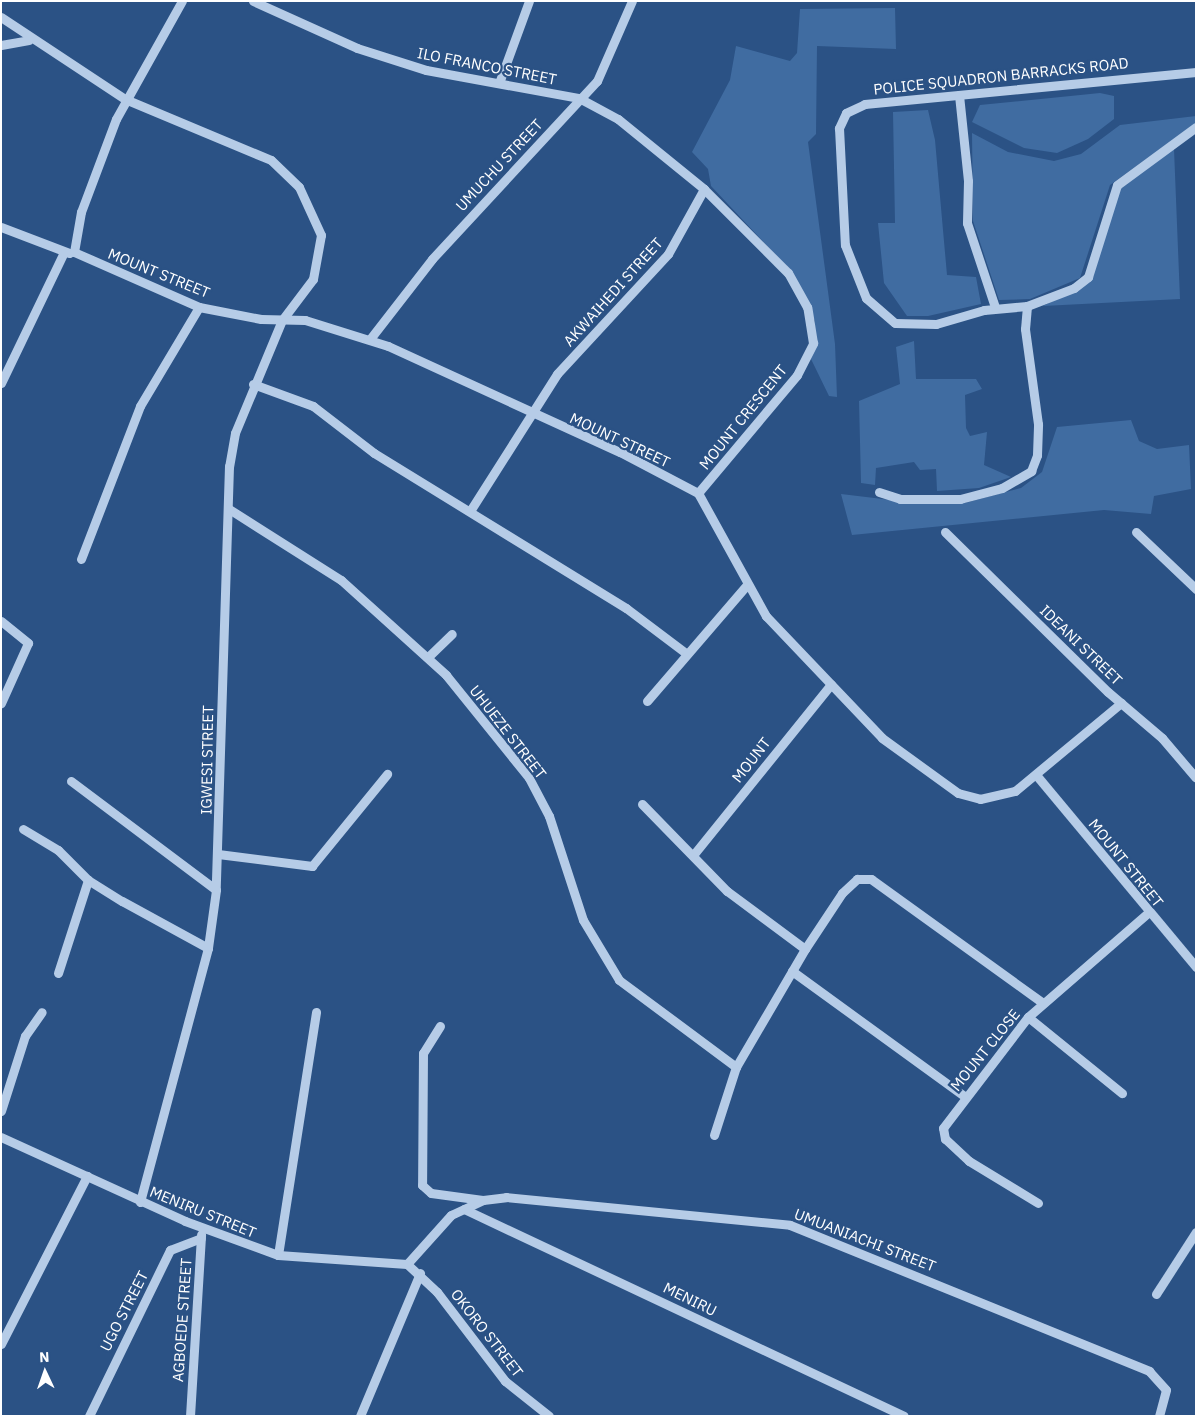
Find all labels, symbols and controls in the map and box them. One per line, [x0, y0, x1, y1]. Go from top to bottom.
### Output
street label: ILO FRANCO STREET [416, 44, 558, 88]
street label: POLICE SQUADRON BARRACKS ROAD [873, 54, 1129, 98]
street label: UMUCHU STREET [452, 115, 546, 215]
street label: AKWAIHEDI STREET [560, 234, 666, 350]
street label: MOUNT STREET [105, 244, 213, 302]
street label: MOUNT CRESCENT [695, 361, 791, 473]
street label: MOUNT STREET [567, 409, 673, 471]
street label: IDEANI STREET [1036, 601, 1126, 689]
street label: UHUEZE STREET [466, 682, 550, 782]
street label: IGWESI STREET [197, 705, 217, 815]
street label: MOUNT [728, 734, 774, 786]
street label: MOUNT STREET [1085, 815, 1167, 911]
street label: MOUNT CLOSE [946, 1005, 1024, 1095]
street label: MENIRU STREET [147, 1182, 259, 1242]
street label: UMUANIACHI STREET [792, 1205, 938, 1275]
street label: AGBOEDE STREET [169, 1257, 195, 1383]
street label: UGO STREET [96, 1268, 152, 1354]
street label: MENIRU [660, 1278, 720, 1320]
street label: OKORO STREET [447, 1285, 527, 1381]
north arrow [20, 1347, 70, 1397]
text: N [39, 1348, 50, 1366]

